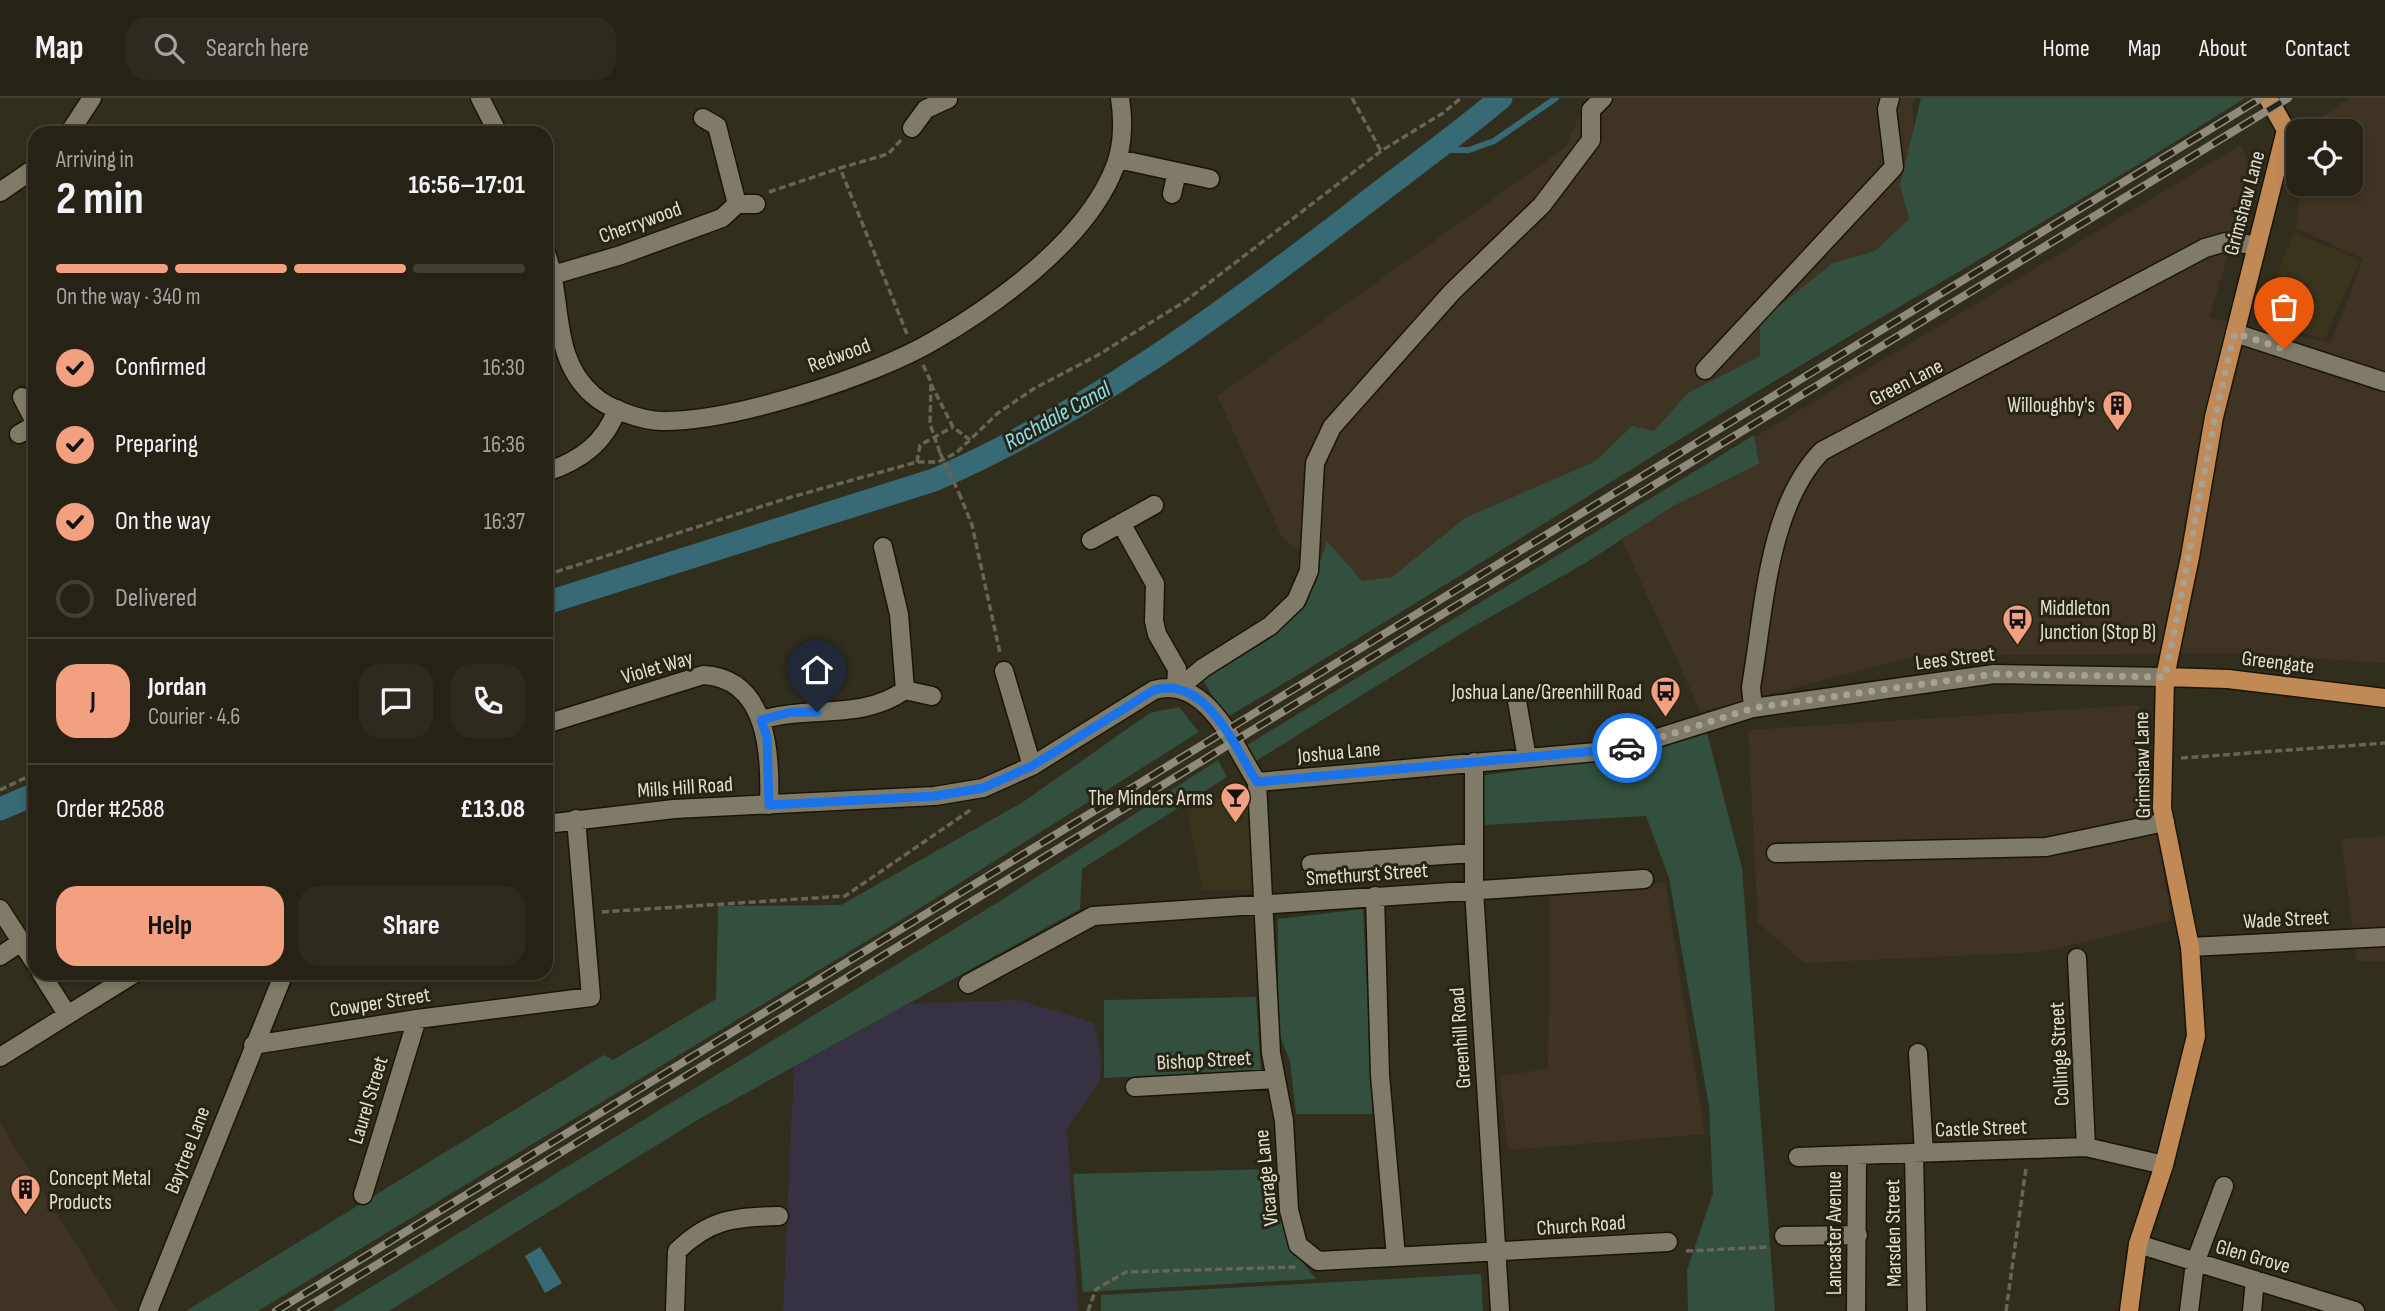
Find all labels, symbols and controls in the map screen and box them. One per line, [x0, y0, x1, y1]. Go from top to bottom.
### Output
search box [126, 17, 616, 80]
text: Map [35, 28, 84, 68]
icon: search [150, 29, 188, 67]
text: Search here [206, 33, 309, 64]
text: Home [2042, 34, 2090, 63]
text: Map [2128, 34, 2161, 63]
text: About [2199, 34, 2247, 63]
text: Contact [2285, 34, 2350, 63]
map controls [2286, 119, 2363, 196]
button: locate [2286, 119, 2363, 196]
text: Arriving in [56, 146, 134, 174]
street label: Grimshaw Lane [2219, 148, 2270, 258]
text: 16:56–17:01 [408, 170, 525, 201]
text: 2 min [56, 172, 144, 227]
street label: Cherrywood [596, 196, 685, 249]
pin [2254, 277, 2314, 349]
text: On the way · 340 m [56, 283, 201, 311]
icon: bag [2265, 288, 2303, 326]
street label: Redwood [805, 333, 874, 378]
icon: check [56, 349, 94, 387]
text: Confirmed [115, 352, 206, 383]
street label: Green Lane [1865, 353, 1947, 411]
text: 16:30 [483, 354, 525, 382]
water label: Rochdale Canal [1000, 375, 1116, 456]
building icon: Willoughby's [2101, 388, 2135, 432]
place label: Willoughby's [2007, 393, 2095, 418]
icon: check [56, 426, 94, 464]
text: Preparing [115, 429, 198, 460]
text: 16:36 [483, 431, 525, 459]
icon: check [56, 503, 94, 541]
text: On the way [115, 506, 211, 537]
text: 16:37 [484, 508, 525, 536]
text: Delivered [115, 583, 197, 614]
place label: Middleton Junction (Stop B) [2039, 596, 2156, 645]
bus stop icon: Middleton Junction (Stop B) [2000, 603, 2034, 647]
pin [787, 640, 847, 712]
street label: Lees Street [1914, 641, 1996, 676]
street label: Violet Way [618, 645, 696, 690]
street label: Greengate [2240, 646, 2316, 679]
icon: home [798, 651, 836, 689]
button: chat [359, 664, 433, 738]
button: phone [451, 664, 525, 738]
text: Jordan [148, 672, 206, 703]
bus stop icon: Joshua Lane/Greenhill Road [1648, 675, 1682, 719]
place label: Joshua Lane/Greenhill Road [1451, 680, 1642, 705]
text: J [90, 686, 96, 717]
text: Courier · 4.6 [148, 703, 240, 731]
street label: Grimshaw Lane [2129, 711, 2156, 819]
courier [1592, 713, 1662, 783]
icon: car [1608, 729, 1646, 767]
street label: Joshua Lane [1296, 736, 1381, 769]
street label: Mills Hill Road [636, 772, 734, 803]
bar icon: The Minders Arms [1219, 781, 1253, 825]
place label: The Minders Arms [1088, 786, 1213, 811]
text: Order #2588 [56, 794, 165, 825]
text: £13.08 [460, 794, 525, 825]
street label: Smethurst Street [1305, 858, 1429, 891]
button: Help [56, 886, 284, 966]
button: Share [298, 886, 525, 966]
street label: Wade Street [2242, 905, 2330, 934]
street label: Cowper Street [328, 982, 432, 1023]
street label: Greenhill Road [1445, 987, 1476, 1089]
street label: Collinge Street [2044, 1001, 2075, 1107]
street label: Bishop Street [1156, 1046, 1252, 1075]
street label: Laurel Street [343, 1053, 394, 1147]
street label: Baytree Lane [159, 1103, 215, 1197]
street label: Castle Street [1935, 1114, 2027, 1143]
street label: Vicarage Lane [1249, 1129, 1284, 1227]
place label: Concept Metal Products [49, 1166, 151, 1215]
street label: Lancaster Avenue [1822, 1171, 1847, 1295]
building icon: Concept Metal Products [9, 1173, 43, 1217]
street label: Marsden Street [1880, 1179, 1907, 1287]
street label: Church Road [1536, 1210, 1626, 1241]
street label: Glen Grove [2213, 1234, 2293, 1279]

